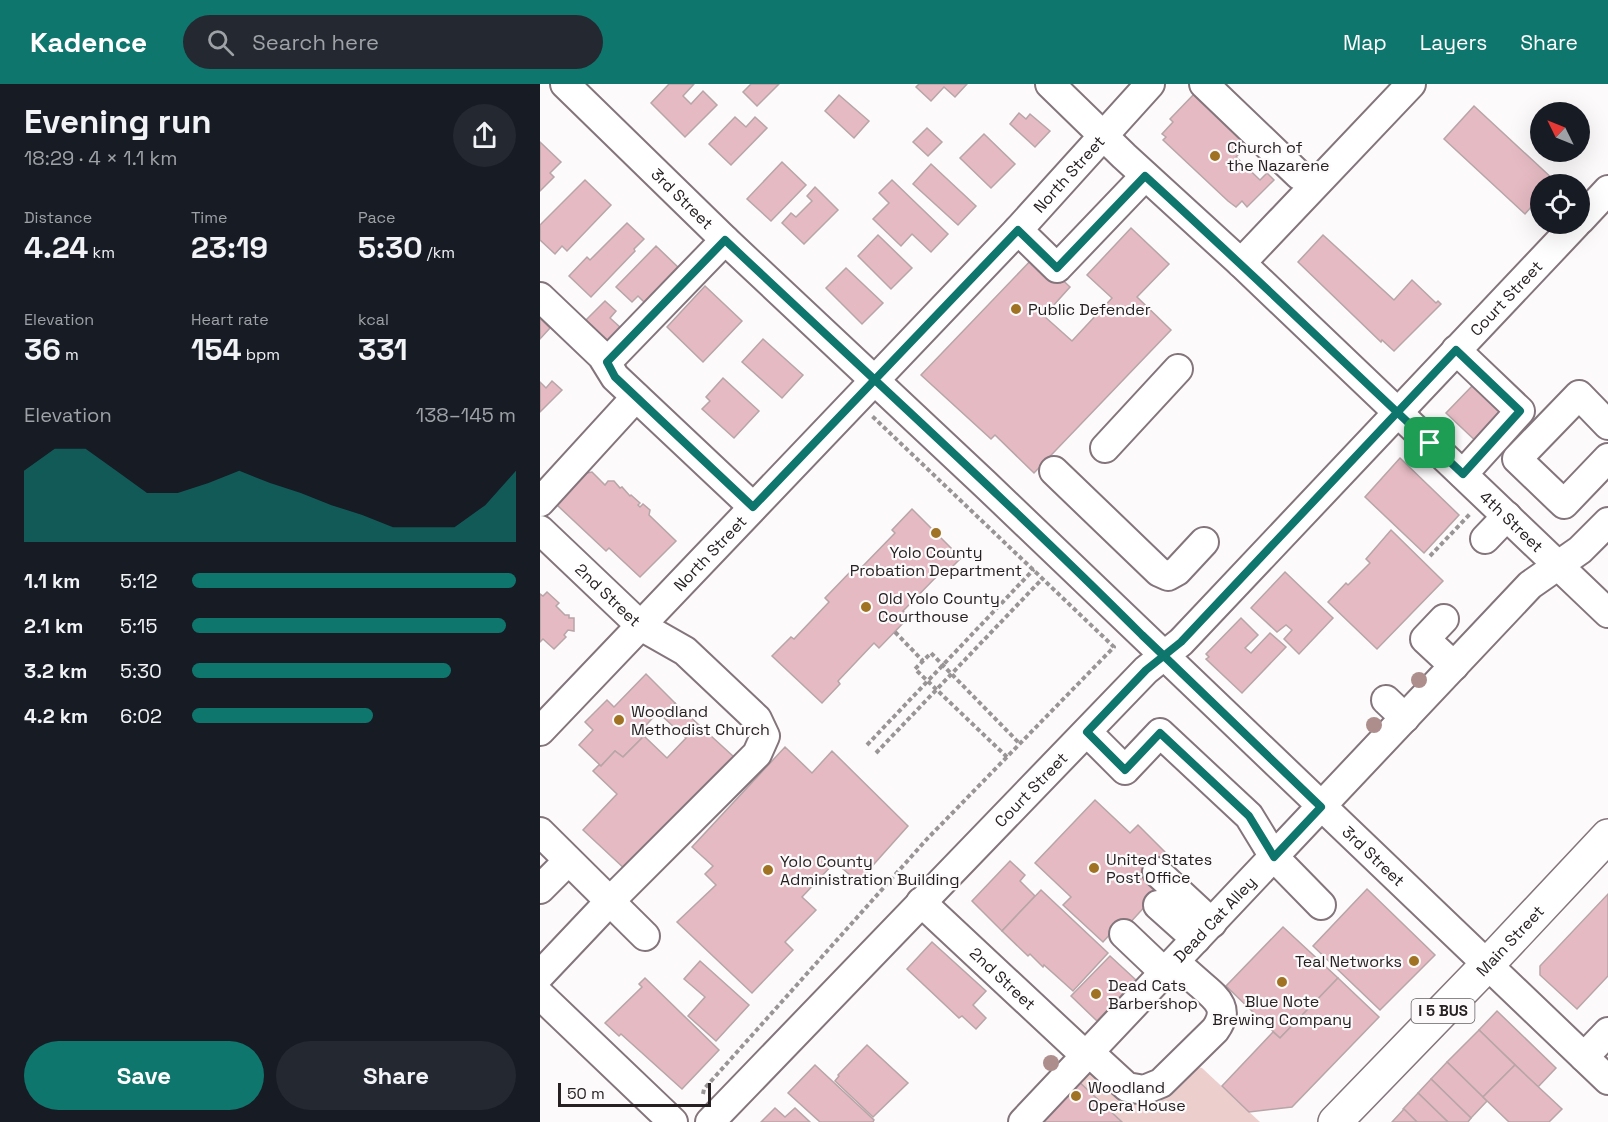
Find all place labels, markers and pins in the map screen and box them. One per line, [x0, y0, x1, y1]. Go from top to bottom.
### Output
place label: Church of the Nazarene [1227, 137, 1330, 176]
marker: Church of the Nazarene [1208, 149, 1222, 163]
place label: Public Defender [1028, 299, 1151, 320]
marker: Public Defender [1009, 302, 1023, 316]
pin [1404, 417, 1455, 468]
marker: Yolo County Probation Department [929, 526, 943, 540]
place label: Yolo County Probation Department [850, 542, 1022, 581]
place label: Old Yolo County Courthouse [878, 588, 1000, 627]
marker: Old Yolo County Courthouse [859, 600, 873, 614]
place label: Woodland Methodist Church [631, 701, 770, 740]
marker: Woodland Methodist Church [612, 713, 626, 727]
place label: United States Post Office [1106, 849, 1212, 888]
place label: Yolo County Administration Building [780, 851, 959, 890]
marker: United States Post Office [1087, 861, 1101, 875]
marker: Yolo County Administration Building [761, 863, 775, 877]
place label: Teal Networks [1295, 951, 1402, 972]
marker: Teal Networks [1407, 954, 1421, 968]
place label: Dead Cats Barbershop [1108, 975, 1198, 1014]
marker: Blue Note Brewing Company [1275, 975, 1289, 989]
marker: Dead Cats Barbershop [1089, 987, 1103, 1001]
place label: Blue Note Brewing Company [1212, 991, 1352, 1030]
place label: Woodland Opera House [1088, 1077, 1186, 1116]
marker: Woodland Opera House [1069, 1089, 1083, 1103]

